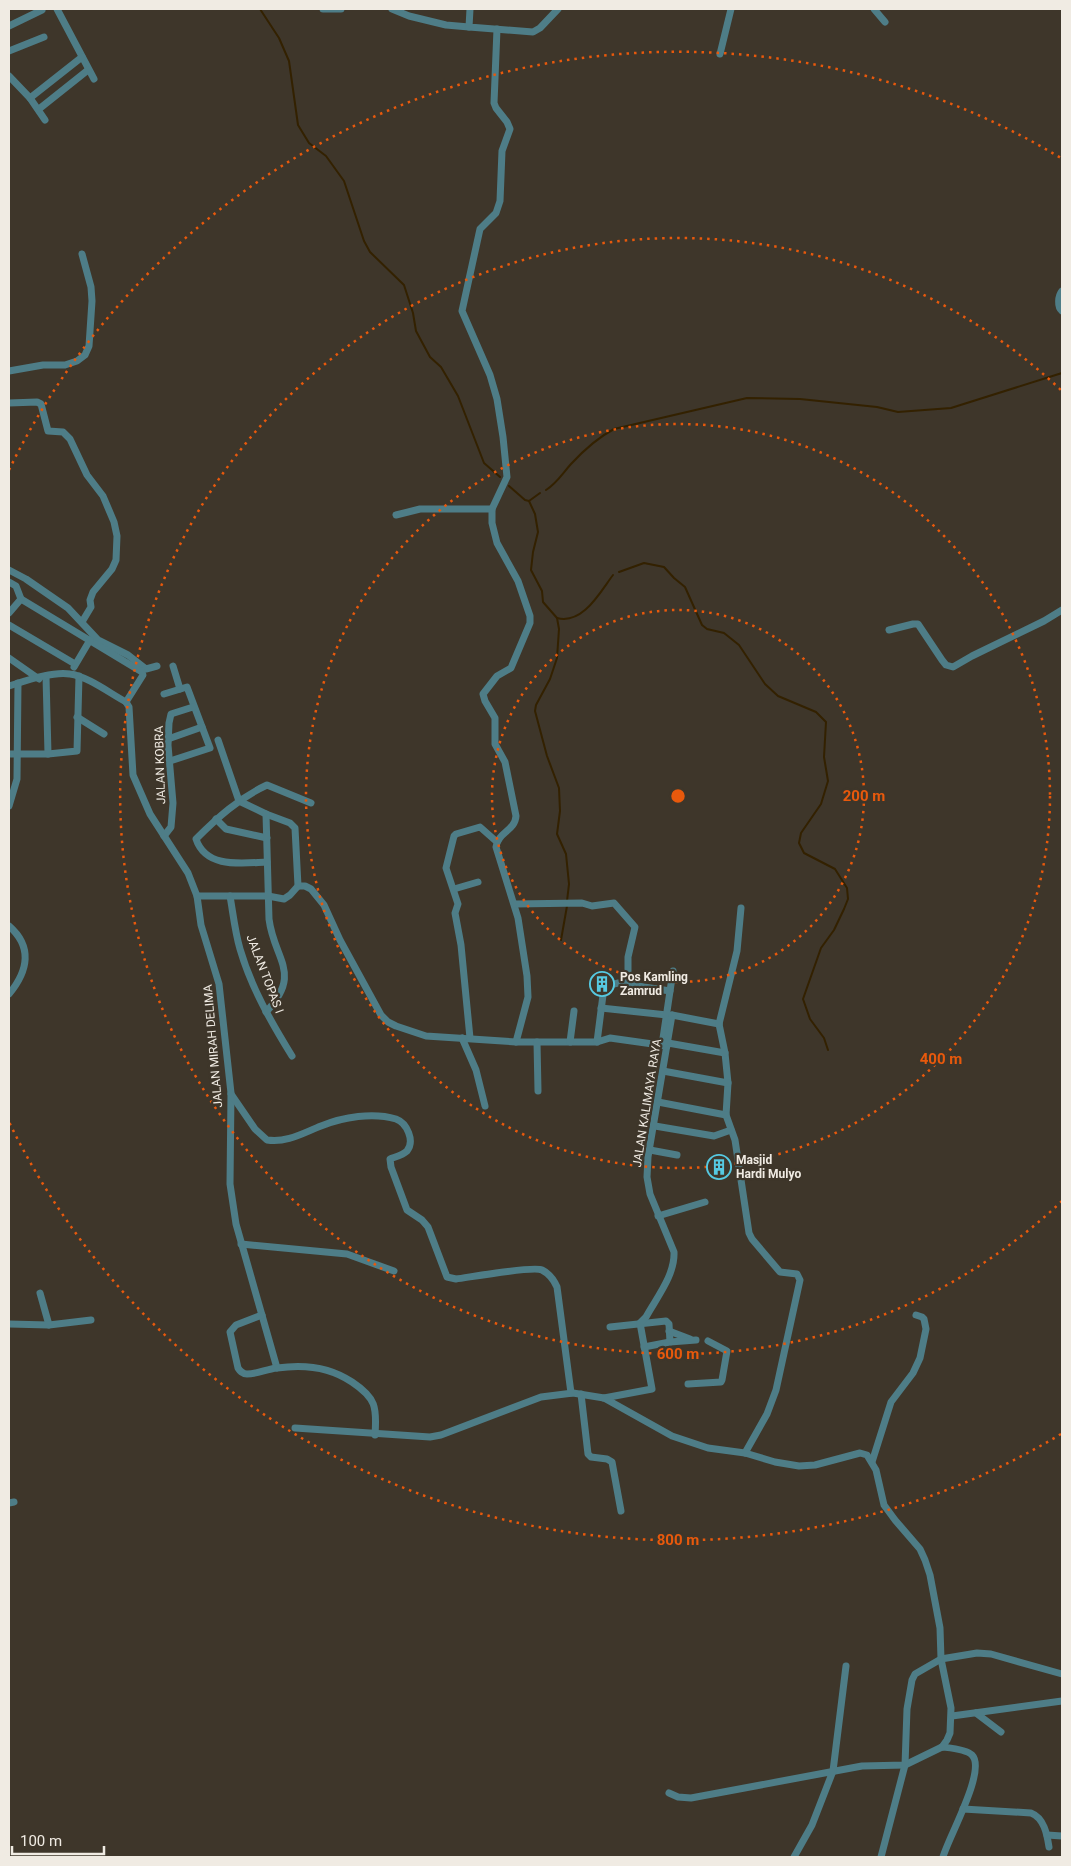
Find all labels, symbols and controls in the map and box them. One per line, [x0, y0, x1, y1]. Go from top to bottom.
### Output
street label: JALAN KOBRA [152, 725, 168, 805]
centre of rings [669, 787, 687, 805]
text: 200 m [843, 787, 885, 805]
street label: JALAN TOPAS I [244, 933, 286, 1015]
place label: Pos Kamling Zamrud [620, 970, 688, 998]
building icon: Pos Kamling Zamrud [589, 971, 615, 997]
street label: JALAN MIRAH DELIMA [201, 984, 225, 1108]
street label: JALAN KALIMAYA RAYA [630, 1038, 664, 1168]
text: 400 m [920, 1050, 962, 1068]
place label: Masjid Hardi Mulyo [736, 1153, 801, 1181]
building icon: Masjid Hardi Mulyo [706, 1154, 732, 1180]
text: 600 m [657, 1345, 699, 1363]
text: 800 m [657, 1531, 699, 1549]
scale bar [12, 1824, 105, 1856]
text: 100 m [20, 1832, 62, 1850]

